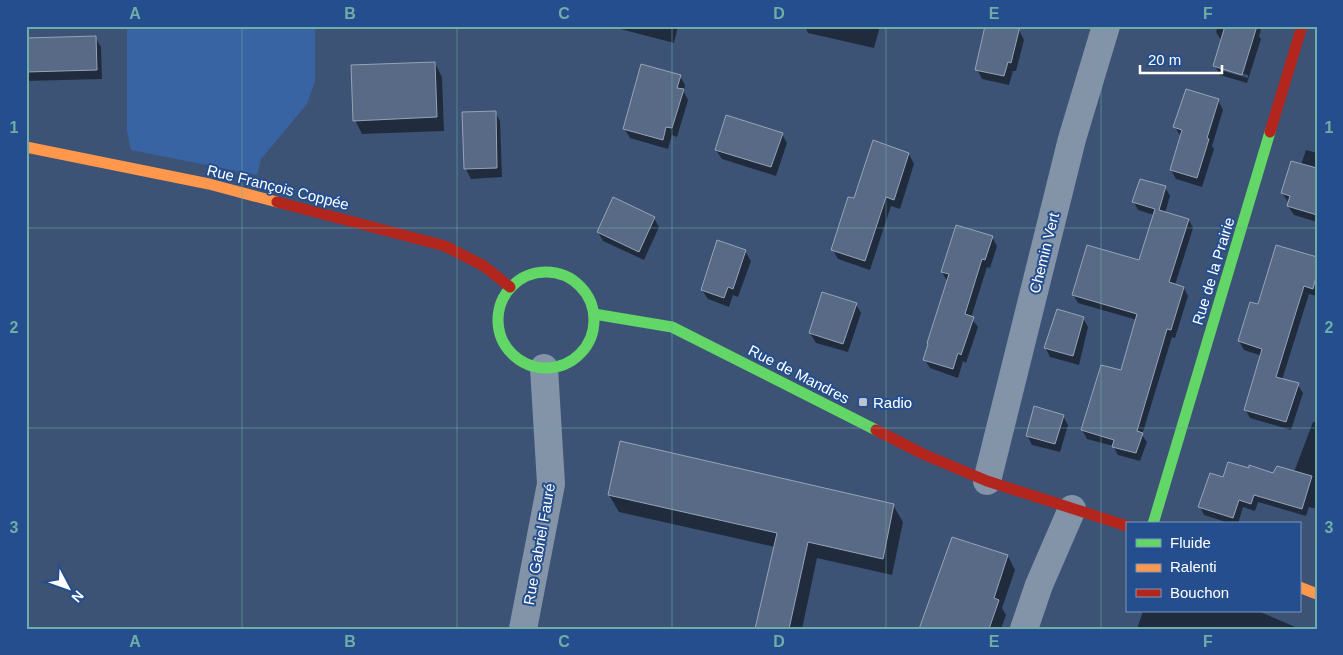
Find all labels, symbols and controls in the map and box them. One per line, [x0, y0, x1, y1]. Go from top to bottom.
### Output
text: A [129, 5, 141, 22]
text: B [344, 5, 356, 22]
text: C [558, 5, 570, 22]
text: D [773, 5, 785, 22]
text: E [989, 5, 1000, 22]
text: F [1203, 5, 1213, 22]
scale bar [1140, 42, 1223, 74]
text: 20 m [1148, 51, 1181, 68]
text: 1 [10, 119, 19, 136]
text: 1 [1325, 119, 1334, 136]
street label: Rue François Coppée [205, 161, 351, 213]
street label: Chemin Vert [1026, 210, 1062, 295]
street label: Rue de la Prairie [1189, 215, 1237, 327]
text: 2 [10, 319, 19, 336]
text: 2 [1325, 319, 1334, 336]
street label: Rue de Mandres [746, 341, 852, 407]
place label: Radio [873, 394, 912, 411]
marker: Radio [857, 396, 869, 408]
street label: Rue Gabriel Fauré [520, 482, 558, 606]
text: 3 [10, 519, 19, 536]
text: 3 [1325, 519, 1334, 536]
legend [1126, 522, 1300, 612]
text: Fluide [1170, 534, 1211, 551]
text: Ralenti [1170, 558, 1217, 575]
north arrow [42, 562, 92, 612]
text: Bouchon [1170, 584, 1229, 601]
text: N [68, 587, 87, 606]
text: A [129, 633, 141, 650]
text: B [344, 633, 356, 650]
text: C [558, 633, 570, 650]
text: D [773, 633, 785, 650]
text: E [989, 633, 1000, 650]
text: F [1203, 633, 1213, 650]

